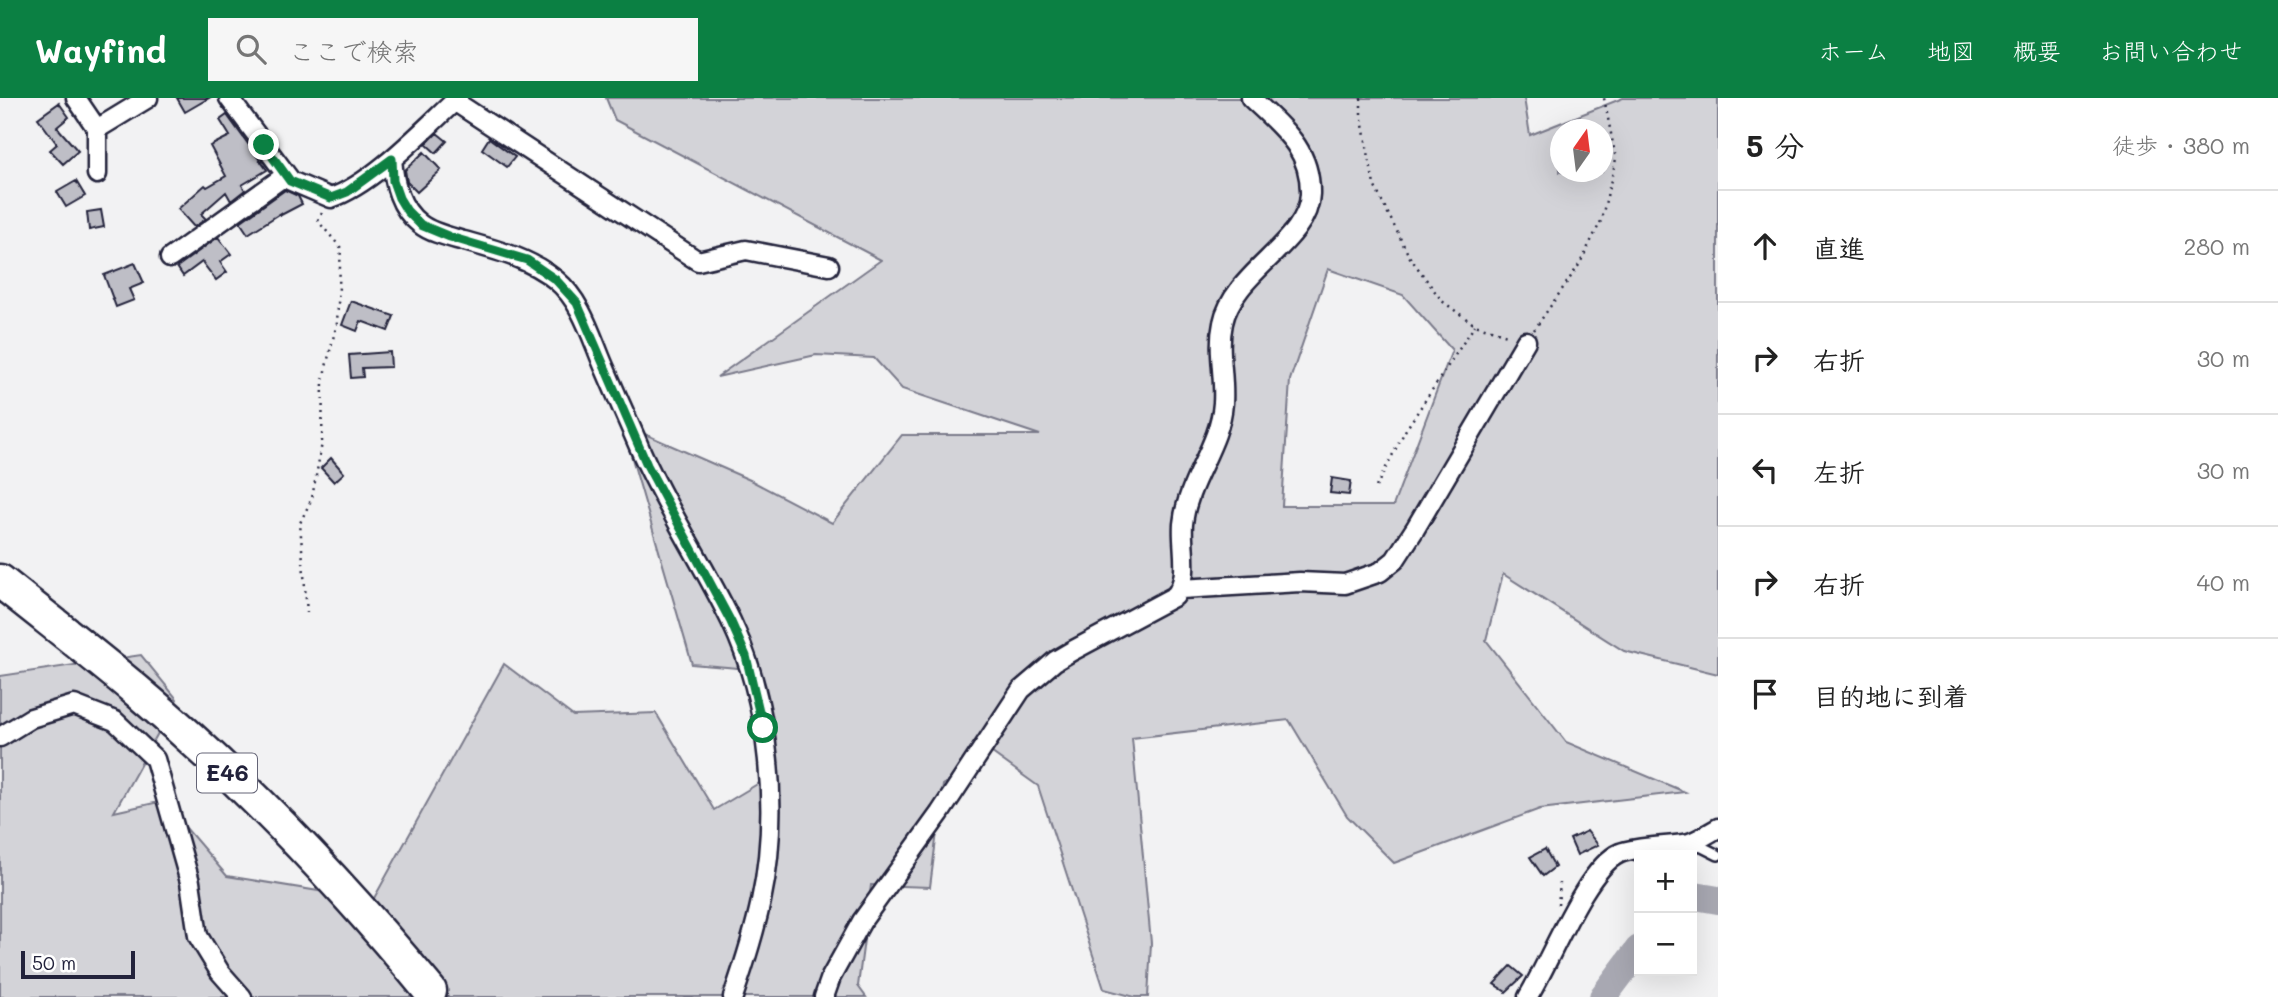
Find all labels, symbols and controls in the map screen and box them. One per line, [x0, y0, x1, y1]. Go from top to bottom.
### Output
search box [208, 18, 698, 81]
text: Wayfind [35, 28, 166, 71]
icon: search [232, 30, 270, 68]
text: ここで検索 [288, 34, 418, 68]
text: ホーム [1818, 35, 1889, 66]
text: 地図 [1927, 35, 1975, 66]
text: 概要 [2013, 35, 2061, 66]
text: お問い合わせ [2099, 35, 2243, 66]
north arrow [1550, 119, 1613, 182]
text: 5 分 [1746, 125, 1804, 165]
route end [248, 129, 279, 160]
text: 徒歩 · 380 m [2112, 130, 2250, 160]
icon: ahead [1746, 227, 1784, 265]
text: 直進 [1813, 231, 1865, 265]
text: 280 m [2183, 231, 2250, 261]
icon: right [1746, 339, 1784, 377]
text: 右折 [1813, 343, 1865, 377]
text: 30 m [2197, 343, 2250, 373]
icon: left [1746, 451, 1784, 489]
text: 左折 [1813, 455, 1865, 489]
text: 30 m [2197, 455, 2250, 485]
icon: right [1746, 563, 1784, 601]
text: 右折 [1813, 567, 1865, 601]
text: 40 m [2197, 567, 2250, 597]
icon: arrive [1746, 675, 1784, 713]
text: 目的地に到着 [1813, 679, 1969, 713]
route start [747, 712, 778, 743]
road number: E46 [197, 754, 257, 792]
map controls [1634, 850, 1697, 976]
button: + [1634, 850, 1697, 913]
button: − [1634, 913, 1697, 976]
scale bar [21, 948, 135, 980]
text: 50 m [32, 950, 76, 975]

